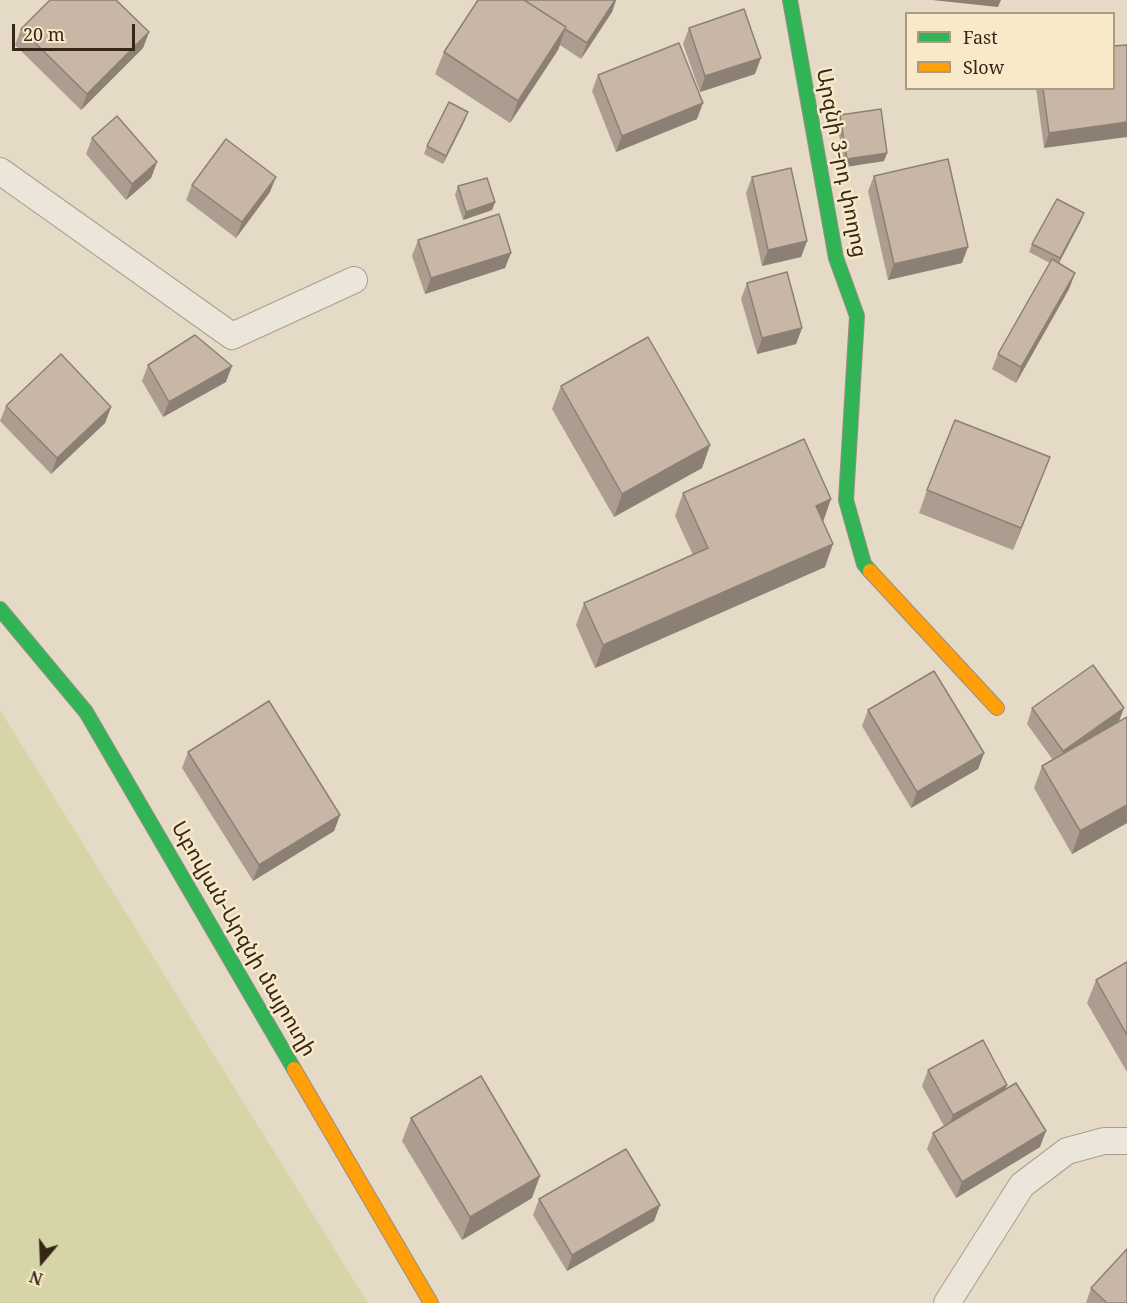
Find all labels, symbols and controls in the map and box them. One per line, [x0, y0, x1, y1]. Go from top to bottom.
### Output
scale bar [15, 12, 138, 50]
legend [905, 12, 1115, 90]
text: 20 m [23, 22, 65, 46]
text: Fast [963, 25, 998, 49]
text: Slow [963, 55, 1004, 79]
street label: Արզնի 3-րդ փողոց [810, 66, 872, 260]
street label: Աբովյան-Արզնի մայրուղի [165, 817, 321, 1061]
north arrow [12, 1231, 72, 1291]
text: N [27, 1266, 46, 1290]

